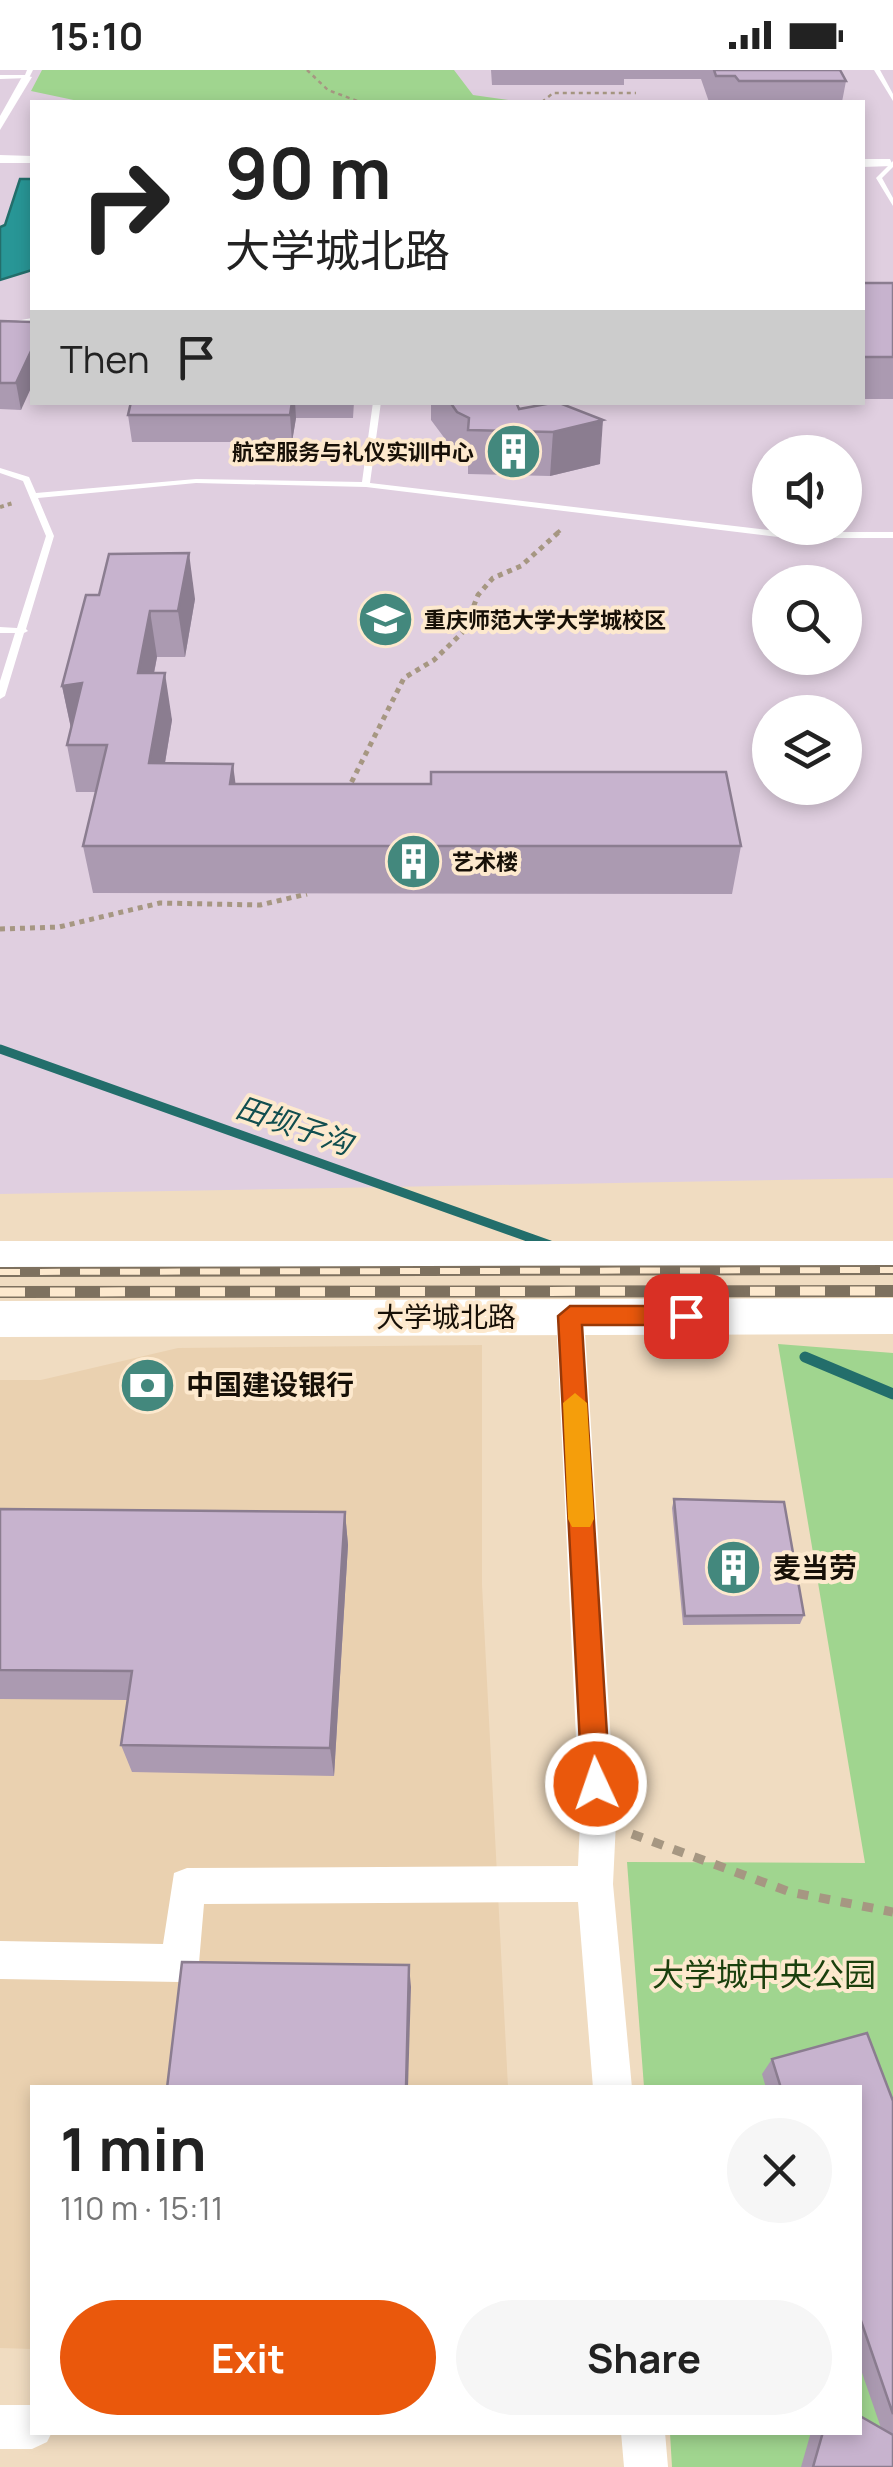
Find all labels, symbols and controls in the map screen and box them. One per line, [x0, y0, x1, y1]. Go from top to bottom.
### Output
text: 15:10 [50, 9, 144, 61]
text: 90 m [225, 124, 392, 220]
icon: right [60, 140, 190, 270]
text: 大学城北路 [225, 219, 450, 281]
icon: arrive [169, 330, 224, 385]
text: Then [60, 332, 149, 384]
building icon: 航空服务与礼仪实训中心 [483, 422, 543, 482]
map controls [752, 435, 862, 805]
button: sound [752, 435, 862, 545]
place label: 航空服务与礼仪实训中心 [232, 437, 474, 467]
button: search [752, 565, 862, 675]
school or university icon: 重庆师范大学大学城校区 [355, 590, 415, 650]
place label: 重庆师范大学大学城校区 [424, 605, 666, 635]
button: layers [752, 695, 862, 805]
building icon: 艺术楼 [383, 832, 443, 892]
place label: 艺术楼 [452, 847, 518, 877]
water label: 田坝子沟 [231, 1086, 361, 1164]
pin [644, 1274, 729, 1359]
icon: arrive [659, 1289, 714, 1344]
street label: 大学城北路 [376, 1297, 516, 1335]
bank icon: 中国建设银行 [117, 1355, 177, 1415]
place label: 中国建设银行 [186, 1365, 354, 1403]
building icon: 麦当劳 [704, 1538, 764, 1598]
place label: 麦当劳 [773, 1548, 857, 1586]
position arrow [544, 1732, 648, 1836]
park label: 大学城中央公园 [652, 1952, 876, 1996]
text: 1 min [60, 2107, 207, 2189]
button: close [727, 2118, 832, 2223]
text: 110 m · 15:11 [60, 2186, 224, 2230]
button: Exit [60, 2300, 436, 2415]
button: Share [456, 2300, 832, 2415]

